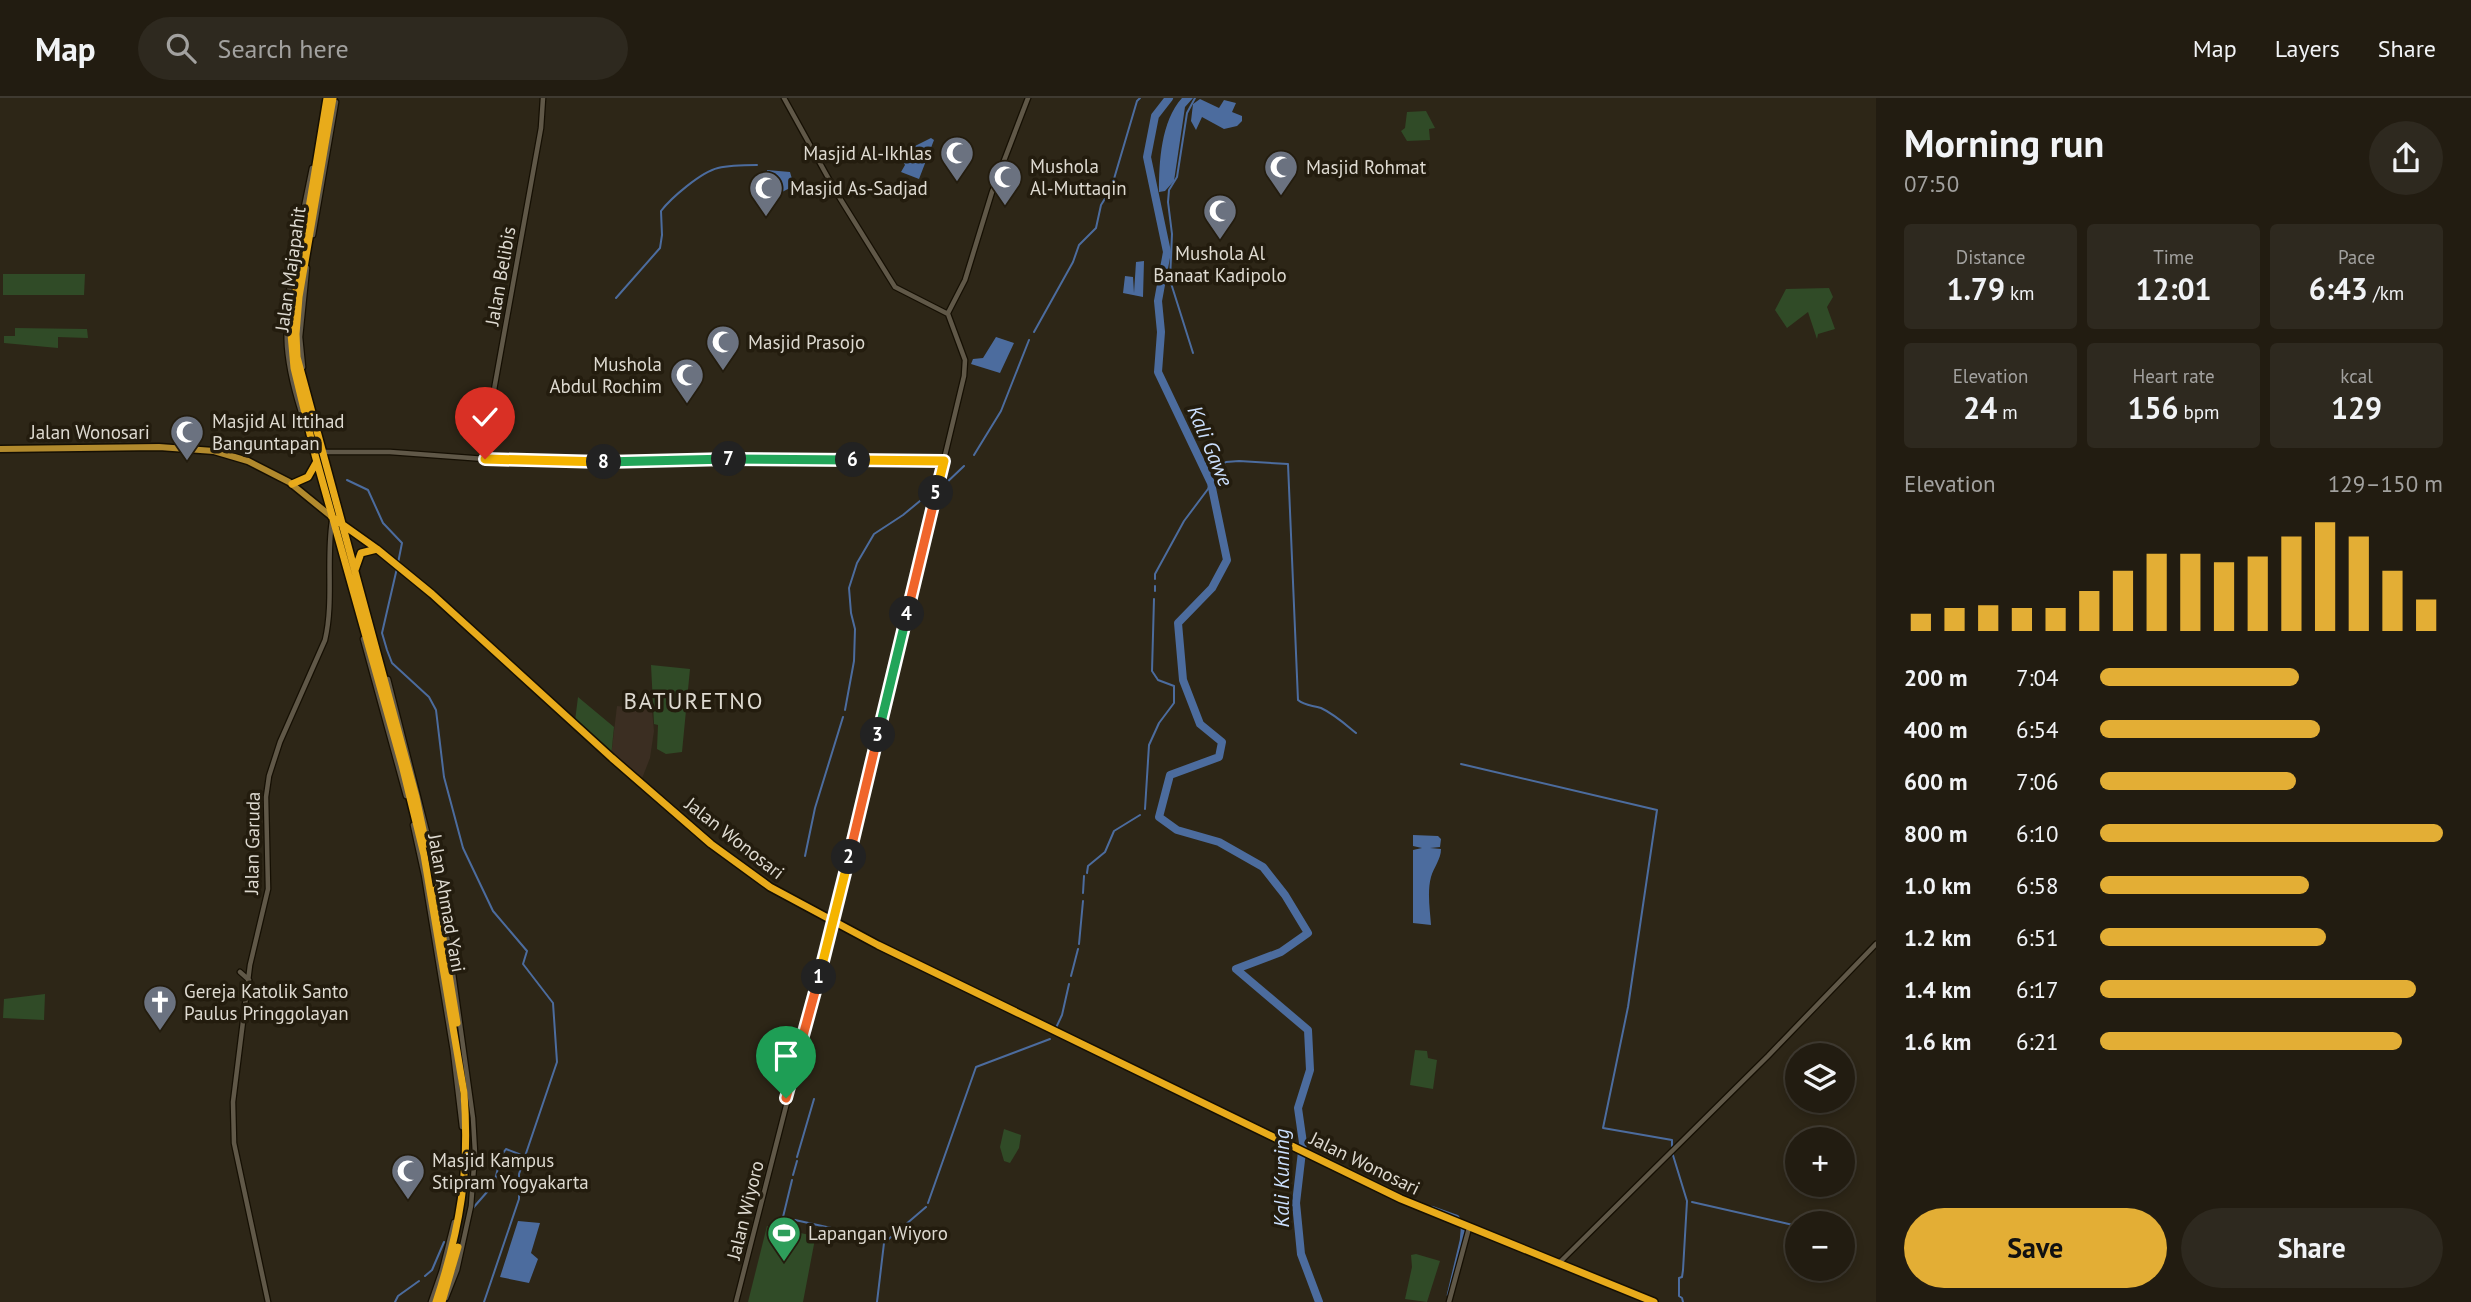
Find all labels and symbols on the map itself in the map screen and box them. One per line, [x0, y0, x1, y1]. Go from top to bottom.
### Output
mosque icon: Masjid Al-Ikhlas [938, 134, 976, 183]
place label: Masjid Al-Ikhlas [803, 141, 932, 165]
mosque icon: Masjid Rohmat [1262, 148, 1300, 197]
place label: Mushola Al-Muttaqin [1030, 154, 1127, 200]
place label: Masjid Rohmat [1306, 155, 1427, 179]
mosque icon: Mushola Al-Muttaqin [986, 158, 1024, 207]
mosque icon: Masjid As-Sadjad [747, 169, 785, 218]
place label: Masjid As-Sadjad [790, 176, 928, 200]
mosque icon: Mushola Al Banaat Kadipolo [1201, 192, 1239, 241]
street label: Jalan Majapahit [269, 204, 311, 334]
street label: Jalan Belibis [479, 225, 521, 328]
place label: Mushola Al Banaat Kadipolo [1153, 241, 1287, 287]
mosque icon: Masjid Prasojo [704, 323, 742, 372]
place label: Masjid Prasojo [748, 330, 865, 354]
place label: Mushola Abdul Rochim [549, 352, 662, 398]
mosque icon: Mushola Abdul Rochim [668, 356, 706, 405]
pin [455, 387, 515, 459]
water label: Kali Gawe [1181, 401, 1240, 490]
place label: Masjid Al Ittihad Banguntapan [212, 409, 345, 455]
mosque icon: Masjid Al Ittihad Banguntapan [168, 413, 206, 462]
street label: Jalan Wonosari [29, 420, 150, 444]
pin: 7 [712, 442, 746, 476]
pin: 6 [836, 442, 870, 478]
pin: 8 [586, 444, 622, 480]
pin: 5 [918, 476, 954, 510]
pin: 4 [890, 596, 925, 632]
district label: BATURETNO [623, 686, 765, 715]
pin: 3 [860, 718, 896, 752]
street label: Jalan Garuda [239, 791, 265, 896]
street label: Jalan Wonosari [680, 791, 790, 884]
street label: Jalan Ahmad Yani [423, 831, 471, 974]
pin: 2 [832, 840, 866, 874]
pin: 1 [802, 960, 836, 994]
place label: Gereja Katolik Santo Paulus Pringgolayan [184, 979, 349, 1025]
church icon: Gereja Katolik Santo Paulus Pringgolayan [141, 983, 179, 1032]
pin [756, 1026, 816, 1098]
street label: Jalan Wonosari [1305, 1126, 1424, 1200]
water label: Kali Kuning [1268, 1128, 1295, 1227]
place label: Masjid Kampus Stipram Yogyakarta [432, 1148, 589, 1194]
mosque icon: Masjid Kampus Stipram Yogyakarta [389, 1152, 427, 1201]
street label: Jalan Wiyoro [721, 1158, 769, 1263]
sports icon: Lapangan Wiyoro [765, 1214, 803, 1263]
place label: Lapangan Wiyoro [808, 1221, 948, 1245]

